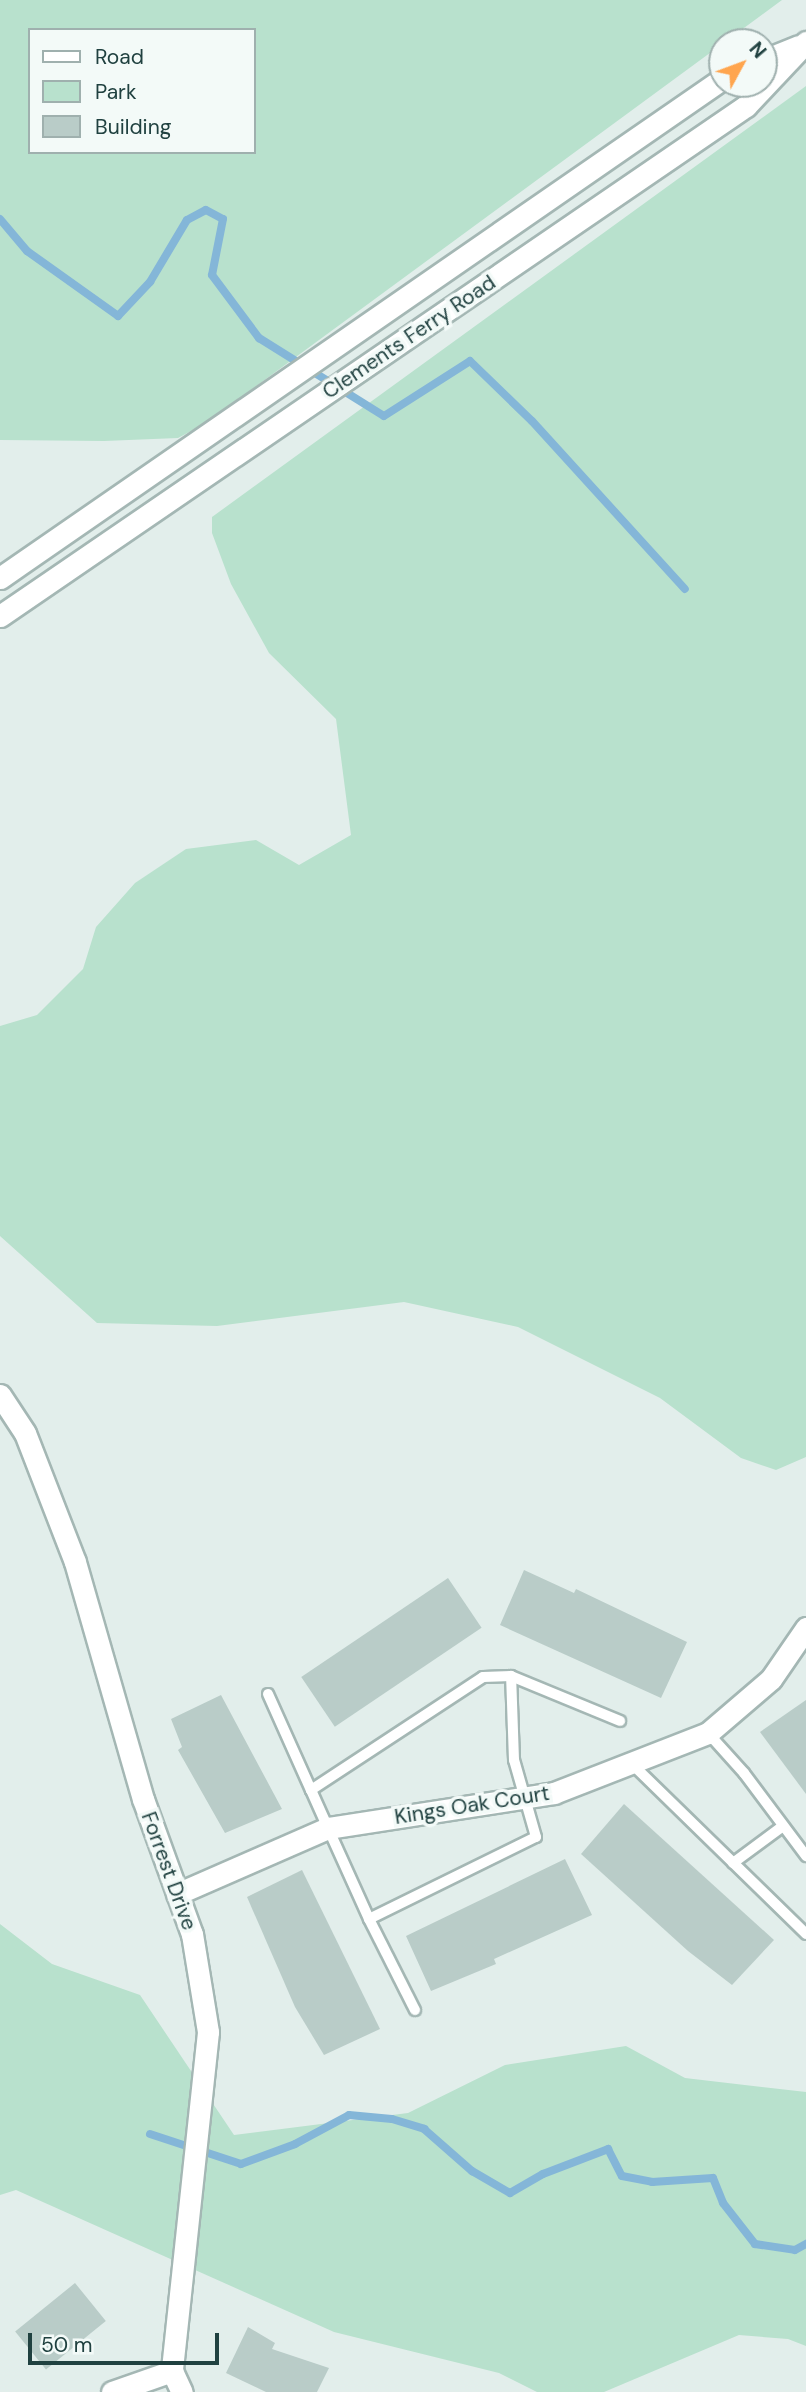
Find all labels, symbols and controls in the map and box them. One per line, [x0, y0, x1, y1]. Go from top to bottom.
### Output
legend [28, 28, 256, 154]
north arrow [708, 28, 778, 98]
text: N [744, 37, 772, 64]
text: Road [95, 43, 144, 71]
text: Park [95, 78, 136, 106]
text: Building [95, 113, 171, 141]
street label: Clements Ferry Road [318, 270, 500, 404]
street label: Kings Oak Court [393, 1780, 551, 1830]
street label: Forrest Drive [136, 1808, 202, 1934]
scale bar [32, 2318, 222, 2362]
text: 50 m [41, 2331, 92, 2359]

